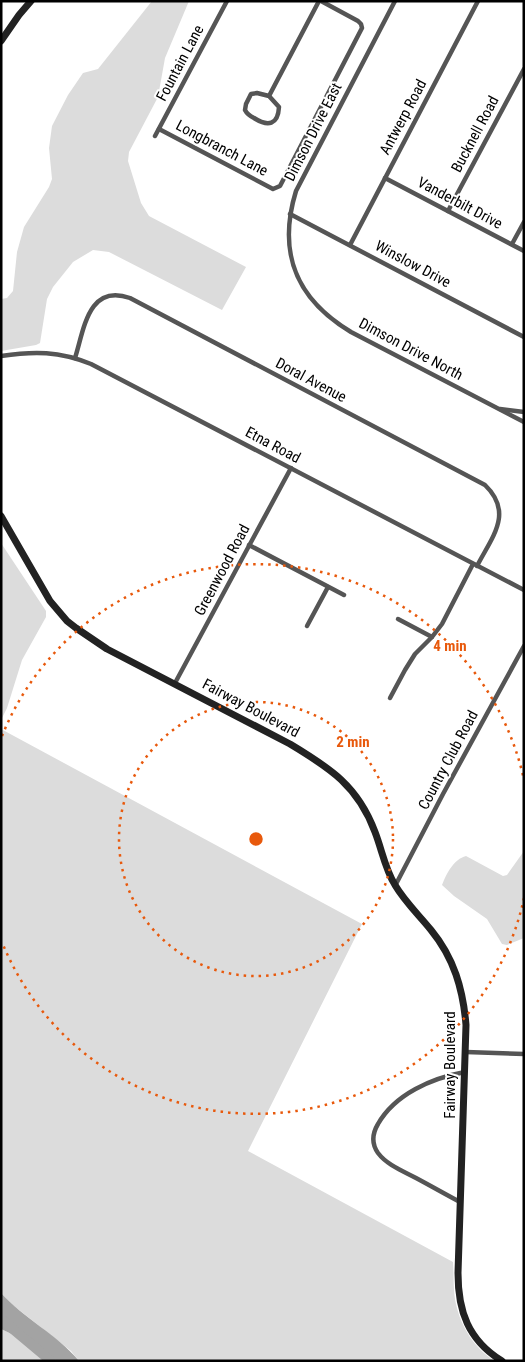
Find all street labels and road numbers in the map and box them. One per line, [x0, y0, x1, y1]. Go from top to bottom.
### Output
street label: Fountain Lane [152, 22, 208, 104]
street label: Antwerp Road [376, 76, 430, 158]
street label: Dimson Drive East [281, 80, 345, 184]
street label: Bucknell Road [447, 93, 503, 175]
street label: Longbranch Lane [173, 116, 271, 180]
street label: Vanderbilt Drive [414, 173, 506, 233]
street label: Winslow Drive [372, 237, 454, 291]
street label: Dimson Drive North [356, 314, 466, 384]
street label: Doral Avenue [273, 354, 349, 406]
street label: Etna Road [242, 423, 304, 467]
street label: Greenwood Road [190, 521, 254, 619]
street label: Fairway Boulevard [199, 675, 303, 741]
street label: Country Club Road [414, 707, 482, 813]
street label: Fairway Boulevard [441, 1011, 459, 1119]

